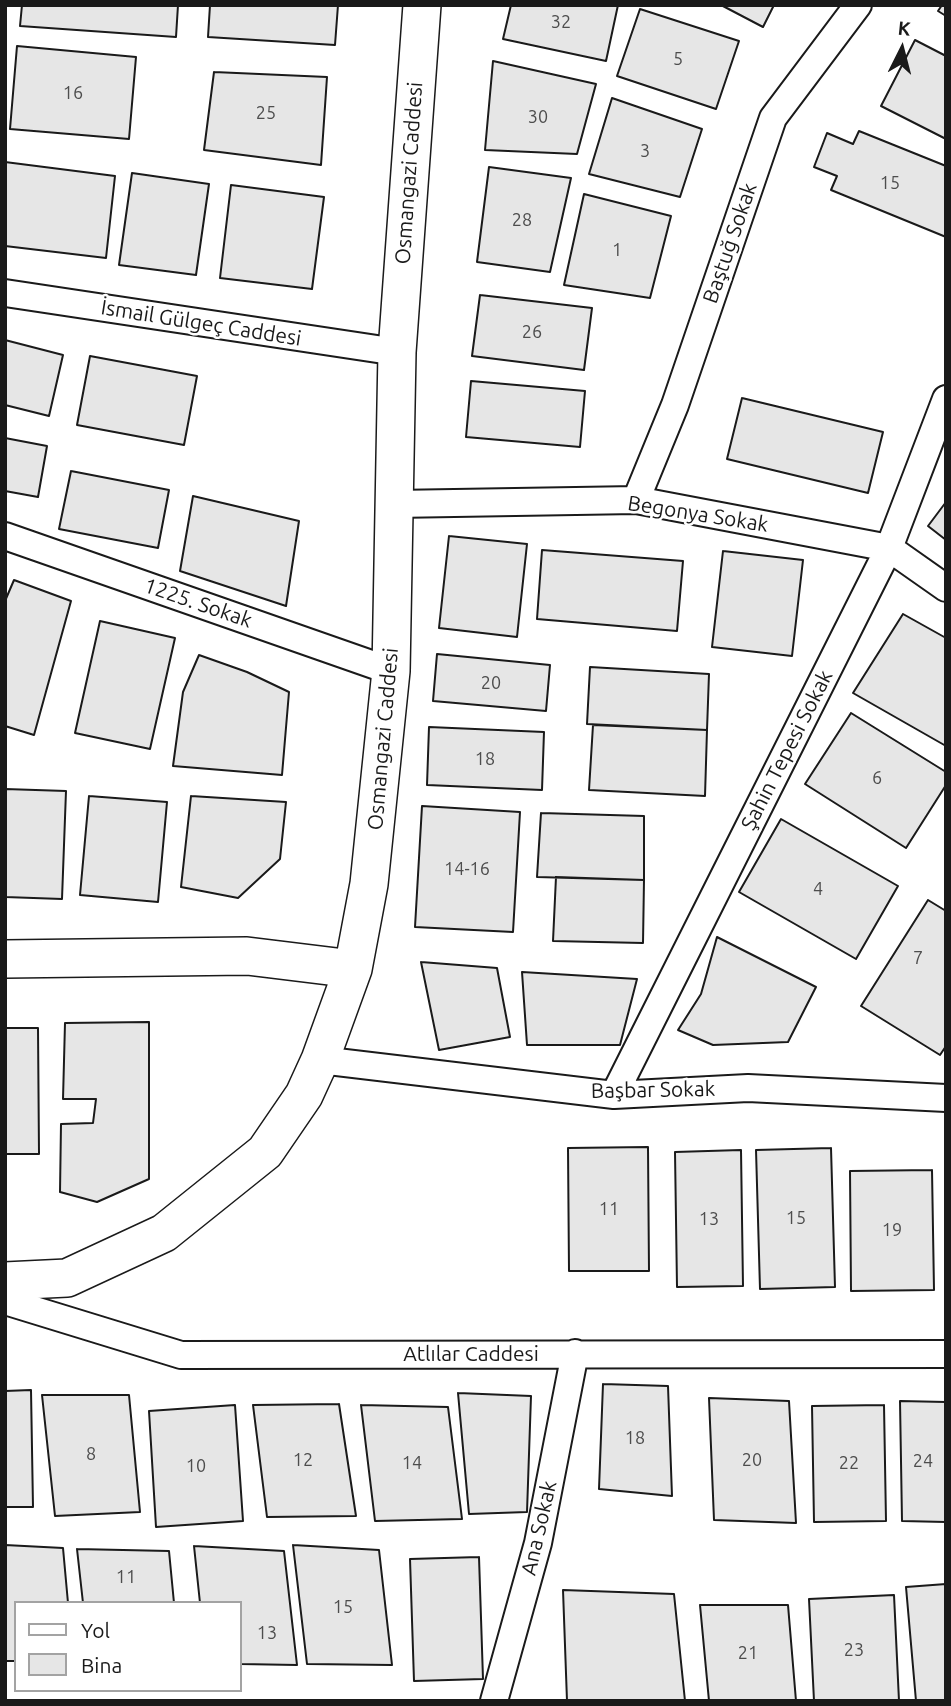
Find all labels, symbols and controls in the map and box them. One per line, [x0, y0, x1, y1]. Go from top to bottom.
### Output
house number: 32 [551, 11, 571, 33]
north arrow [867, 14, 937, 84]
text: K [897, 17, 912, 40]
house number: 5 [673, 48, 683, 70]
street label: Osmangazi Caddesi [390, 81, 428, 265]
house number: 16 [63, 82, 83, 104]
house number: 25 [256, 102, 276, 124]
house number: 30 [528, 106, 548, 128]
house number: 3 [640, 140, 650, 162]
house number: 15 [880, 172, 900, 194]
street label: Baştuğ Sokak [698, 179, 762, 307]
house number: 28 [512, 209, 532, 231]
house number: 1 [612, 239, 622, 261]
street label: İsmail Gülgeç Caddesi [99, 295, 303, 351]
house number: 26 [522, 321, 542, 343]
street label: Begonya Sokak [626, 490, 770, 538]
street label: 1225. Sokak [141, 573, 255, 633]
street label: Osmangazi Caddesi [362, 647, 404, 831]
street label: Şahin Tepesi Sokak [736, 666, 838, 834]
house number: 20 [481, 672, 501, 694]
house number: 18 [475, 748, 495, 770]
house number: 6 [872, 767, 882, 789]
house number: 14-16 [444, 858, 490, 880]
house number: 4 [813, 878, 823, 900]
house number: 7 [913, 947, 923, 969]
street label: Başbar Sokak [591, 1076, 715, 1104]
house number: 11 [599, 1198, 619, 1220]
house number: 15 [786, 1207, 806, 1229]
house number: 13 [699, 1208, 719, 1230]
house number: 19 [882, 1219, 902, 1241]
street label: Atlılar Caddesi [403, 1341, 539, 1367]
house number: 18 [625, 1427, 645, 1449]
house number: 8 [86, 1443, 96, 1465]
house number: 12 [293, 1449, 313, 1471]
house number: 20 [742, 1449, 762, 1471]
house number: 24 [913, 1450, 933, 1472]
house number: 14 [402, 1452, 422, 1474]
house number: 22 [839, 1452, 859, 1474]
house number: 10 [186, 1455, 206, 1477]
street label: Ana Sokak [516, 1478, 562, 1578]
house number: 11 [116, 1566, 136, 1588]
house number: 15 [333, 1596, 353, 1618]
legend [14, 1601, 242, 1692]
text: Yol [81, 1618, 110, 1642]
house number: 13 [257, 1622, 277, 1644]
house number: 23 [844, 1639, 864, 1661]
house number: 21 [738, 1642, 758, 1664]
text: Bina [81, 1653, 122, 1677]

